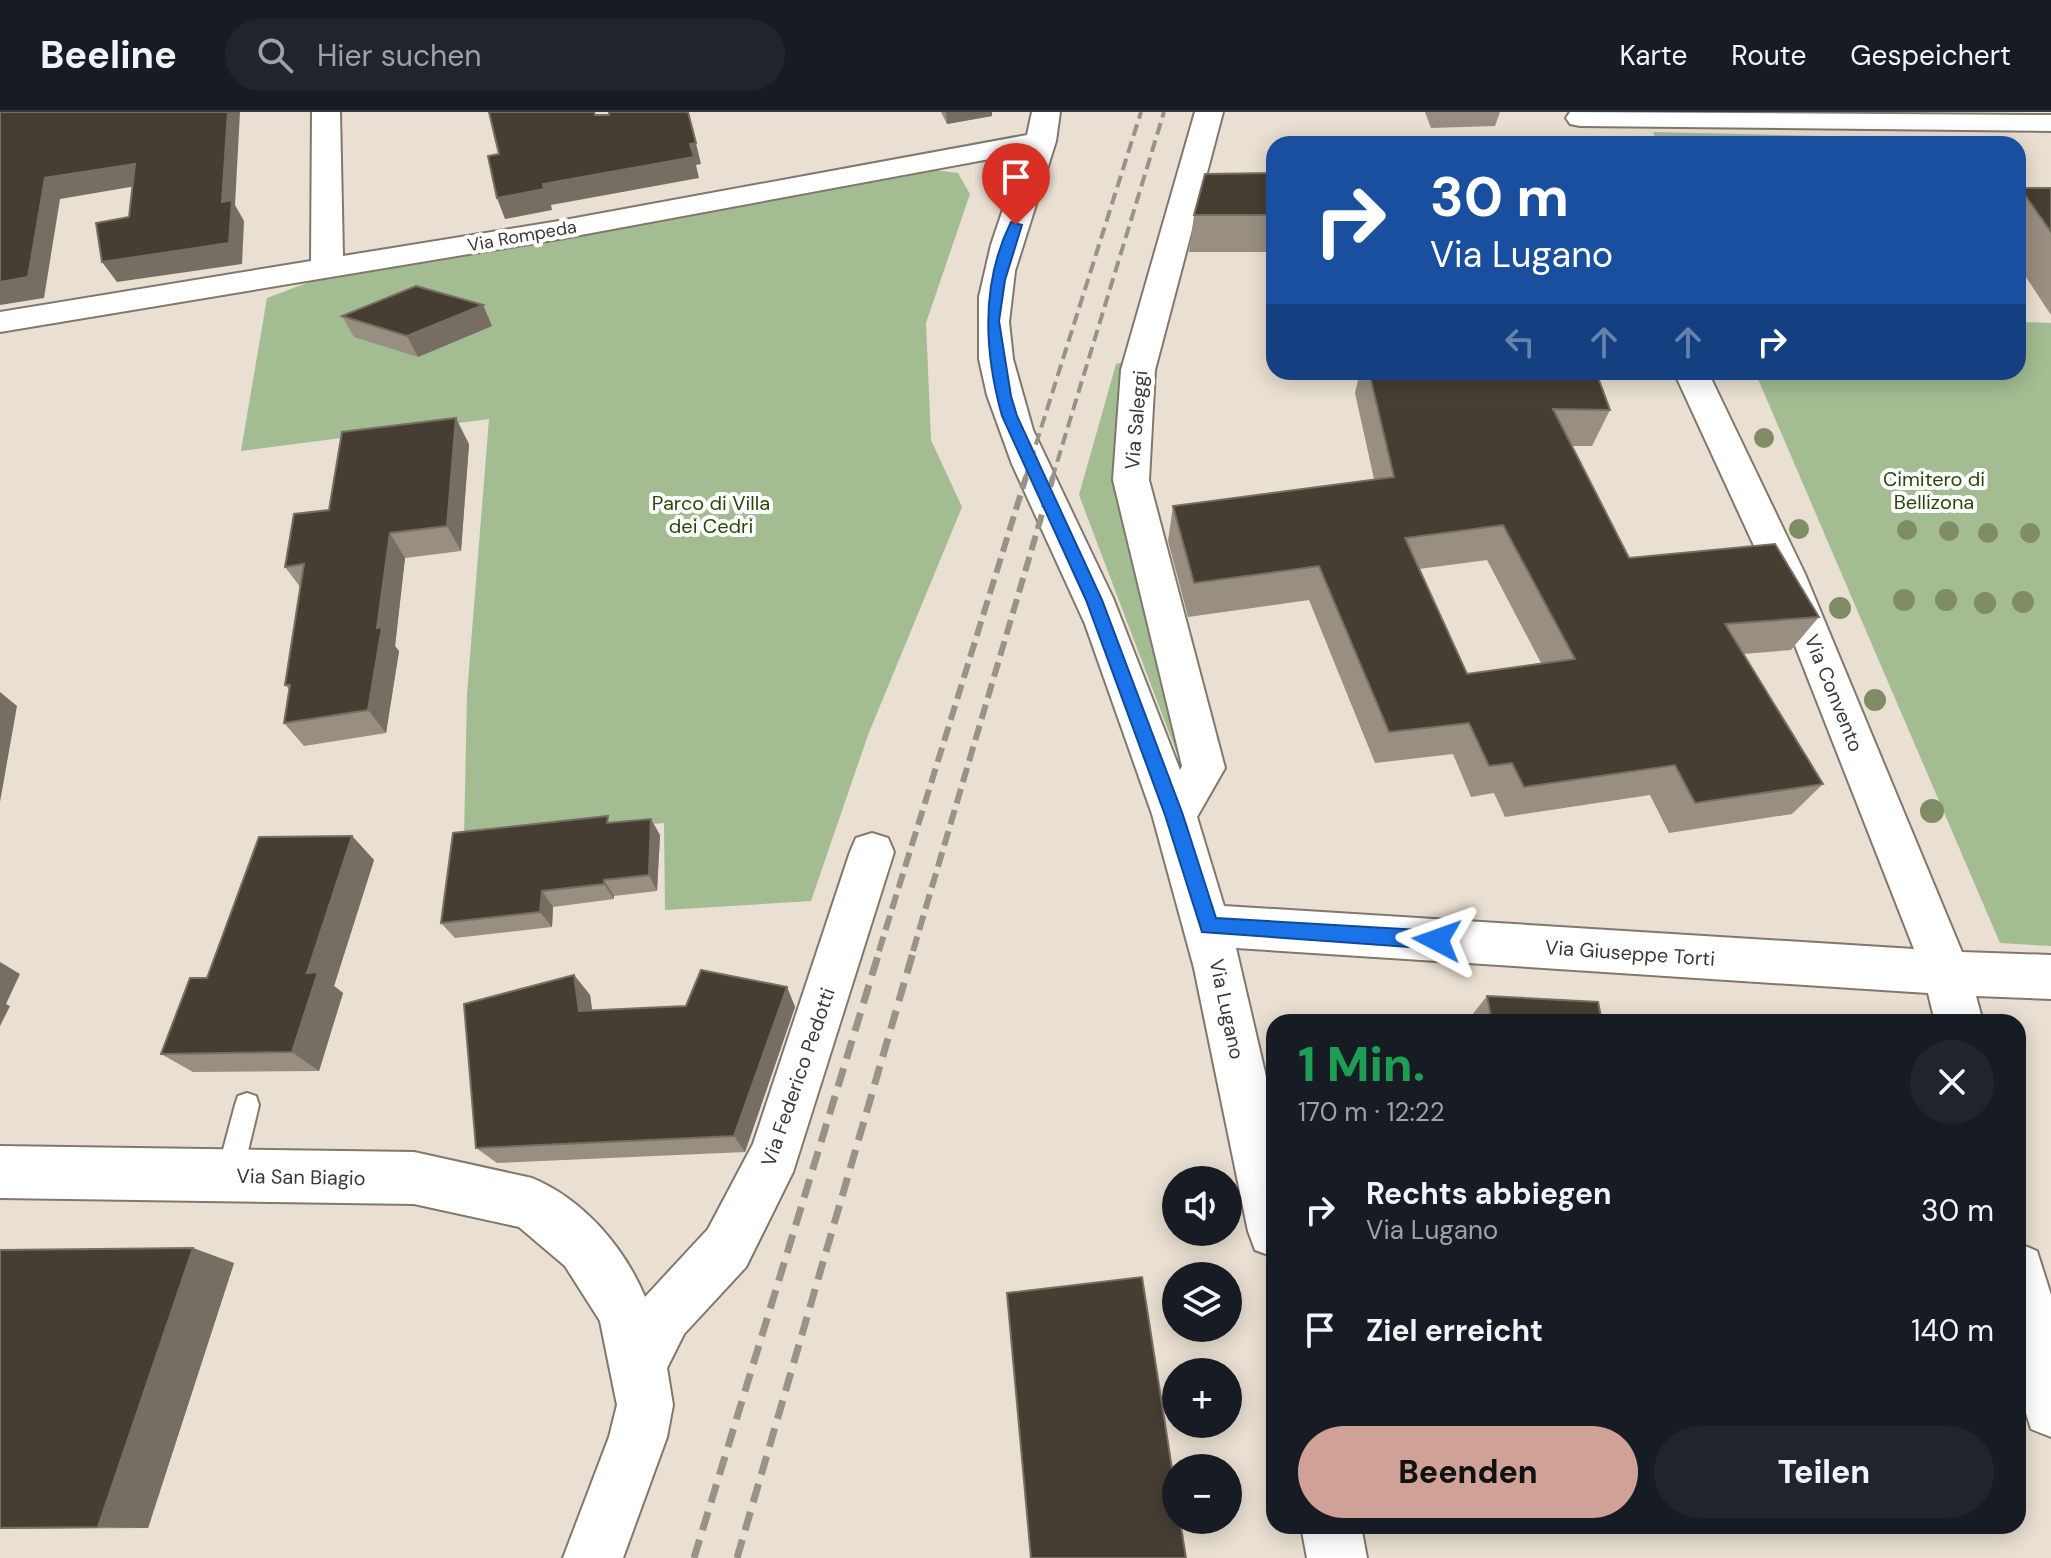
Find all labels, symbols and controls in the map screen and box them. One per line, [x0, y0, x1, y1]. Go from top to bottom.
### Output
search box [225, 19, 785, 91]
text: Beeline [40, 30, 177, 80]
icon: search [253, 33, 297, 77]
text: Hier suchen [317, 36, 482, 75]
text: Karte [1620, 37, 1687, 74]
text: Route [1731, 37, 1806, 74]
text: Gespeichert [1850, 37, 2011, 74]
pin [982, 143, 1050, 225]
icon: arrive [994, 155, 1038, 199]
text: 30 m [1430, 160, 1569, 233]
icon: right [1298, 168, 1402, 272]
street label: Via Rompeda [466, 215, 578, 257]
text: Via Lugano [1430, 231, 1613, 278]
icon: left [1498, 320, 1542, 364]
icon: ahead [1582, 320, 1626, 364]
icon: ahead [1666, 320, 1710, 364]
icon: right [1750, 320, 1794, 364]
street label: Via Saleggi [1119, 369, 1153, 471]
park label: Cimitero di Bellizona [1883, 466, 1985, 515]
park label: Parco di Villa dei Cedri [652, 490, 770, 539]
street label: Via Convento [1799, 631, 1869, 755]
position arrow [1395, 898, 1479, 982]
street label: Via Giuseppe Torti [1544, 934, 1716, 972]
street label: Via Lugano [1204, 957, 1250, 1061]
street label: Via Federico Pedotti [755, 984, 841, 1170]
text: 1 Min. [1298, 1033, 1425, 1096]
button: close [1910, 1040, 1994, 1124]
text: 170 m · 12:22 [1298, 1095, 1445, 1129]
street label: Via San Biagio [236, 1163, 366, 1191]
map controls [1162, 1166, 1242, 1534]
button: sound [1162, 1166, 1242, 1246]
text: Rechts abbiegen [1366, 1174, 1611, 1213]
icon: right [1298, 1188, 1342, 1232]
text: 30 m [1921, 1191, 1994, 1230]
text: Via Lugano [1366, 1213, 1498, 1247]
button: layers [1162, 1262, 1242, 1342]
icon: arrive [1298, 1308, 1342, 1352]
text: Ziel erreicht [1366, 1311, 1543, 1350]
text: 140 m [1911, 1311, 1994, 1350]
button: + [1162, 1358, 1242, 1438]
button: Beenden [1298, 1426, 1638, 1518]
button: Teilen [1654, 1426, 1994, 1518]
button: − [1162, 1454, 1242, 1534]

